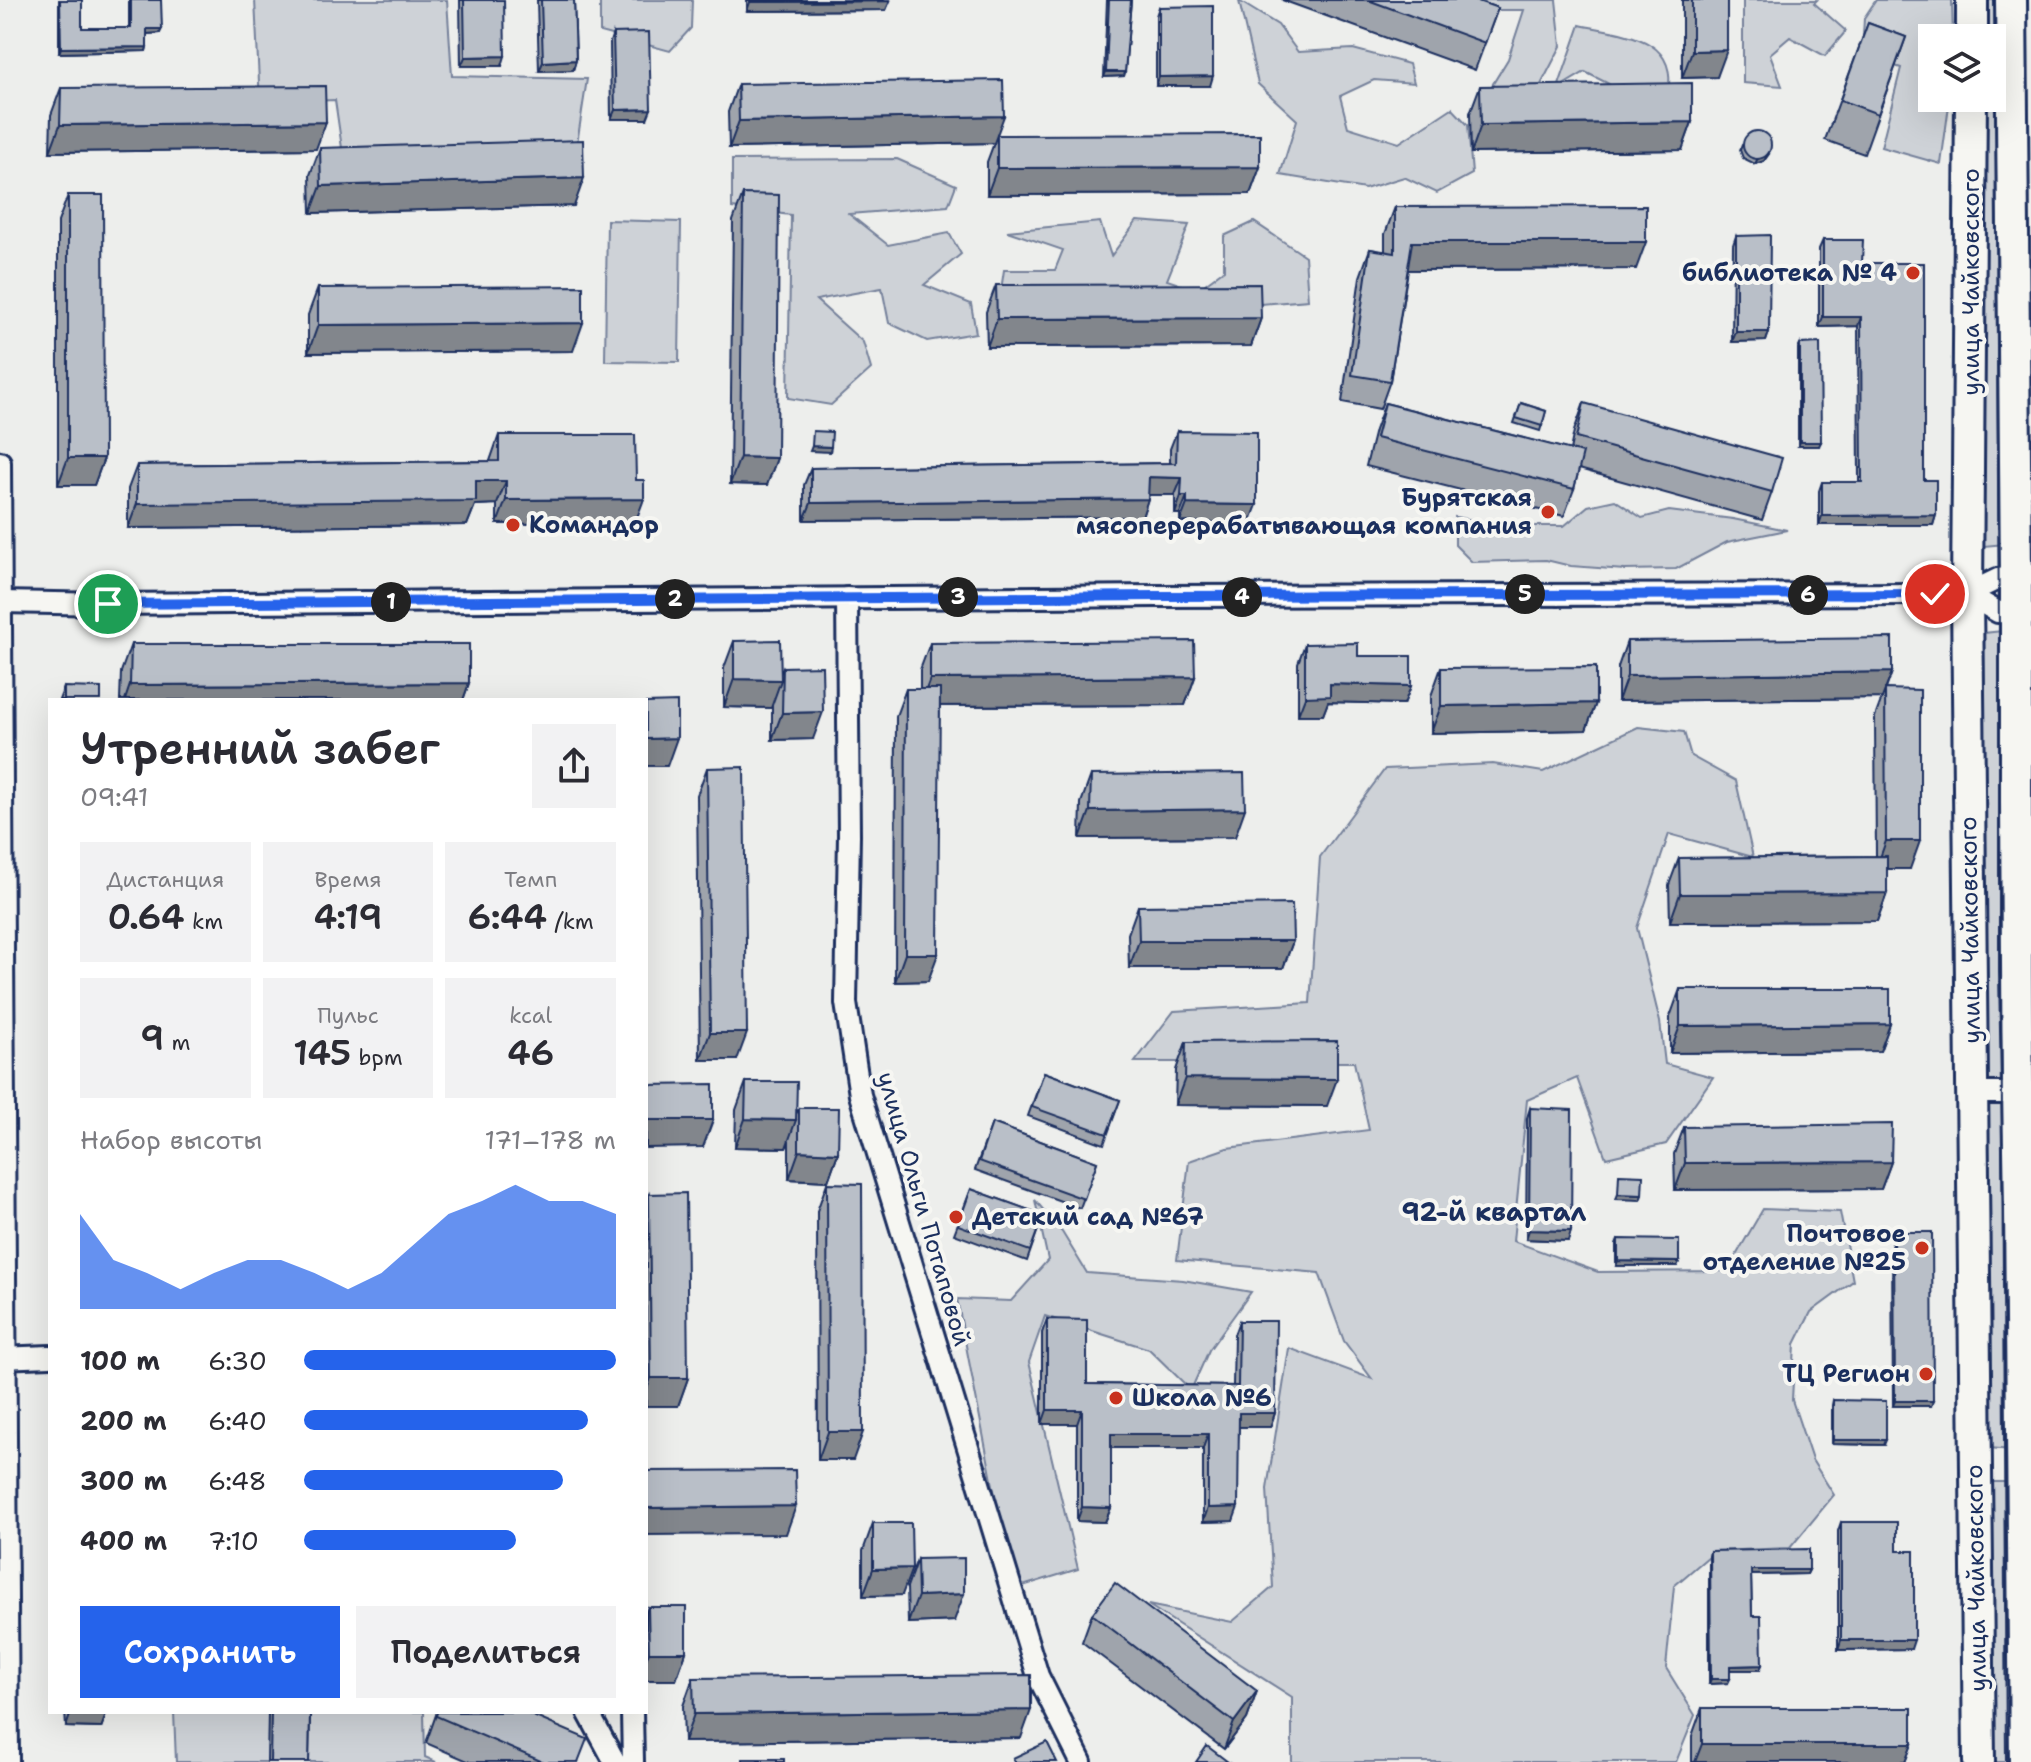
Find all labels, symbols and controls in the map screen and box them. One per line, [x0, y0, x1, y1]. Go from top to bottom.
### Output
map controls [1918, 24, 2006, 112]
button: layers [1918, 24, 2006, 112]
street label: улица Чайковского [1955, 168, 1987, 396]
place label: библиотека № 4 [1682, 257, 1897, 289]
marker: библиотека № 4 [1904, 264, 1922, 282]
place label: Бурятская мясоперерабатывающая компания [1076, 482, 1532, 542]
marker: Бурятская мясоперерабатывающая компания [1539, 503, 1557, 521]
place label: Командор [529, 509, 659, 541]
marker: Командор [504, 516, 522, 534]
pin [1901, 560, 1969, 628]
pin [74, 570, 142, 638]
icon: check [1913, 572, 1957, 616]
pin: 5 [1505, 574, 1545, 614]
pin: 6 [1788, 575, 1828, 615]
pin: 3 [938, 577, 978, 617]
pin: 4 [1222, 577, 1262, 617]
pin: 2 [655, 579, 695, 619]
text: 5 [1518, 579, 1532, 608]
text: 6 [1800, 580, 1816, 609]
icon: arrive [86, 582, 130, 626]
pin: 1 [371, 582, 411, 622]
text: 3 [950, 582, 966, 611]
text: 4 [1234, 582, 1250, 611]
text: 2 [667, 584, 683, 613]
text: 1 [386, 587, 396, 616]
text: Утренний забег [80, 719, 440, 778]
button: share [532, 724, 616, 808]
text: 09:41 [80, 779, 148, 814]
street label: улица Чайковского [1952, 816, 1988, 1044]
text: Дистанция [106, 865, 224, 894]
text: Время [314, 865, 382, 894]
text: Темп [504, 865, 557, 894]
text: 0.64 [107, 894, 185, 940]
text: 4:19 [314, 894, 382, 940]
text: 6:44 [468, 894, 547, 940]
text: km [185, 907, 223, 936]
text: /km [547, 907, 594, 936]
text: Пульс [317, 1001, 379, 1030]
text: kcal [509, 1001, 552, 1030]
text: 9 [140, 1015, 164, 1061]
text: m [164, 1028, 190, 1057]
text: 145 [293, 1030, 351, 1076]
text: 46 [507, 1030, 554, 1076]
text: bpm [351, 1043, 403, 1072]
street label: улица Ольги Потаповой [870, 1068, 978, 1350]
text: Набор высоты [80, 1122, 262, 1157]
text: 171–178 m [484, 1122, 616, 1157]
district label: 92-й квартал [1402, 1194, 1587, 1229]
place label: Детский сад №67 [972, 1201, 1204, 1233]
marker: Детский сад №67 [947, 1208, 965, 1226]
place label: Почтовое отделение №25 [1702, 1218, 1906, 1278]
marker: Почтовое отделение №25 [1913, 1239, 1931, 1257]
text: 100 m [80, 1343, 160, 1378]
text: 6:30 [208, 1343, 267, 1378]
place label: ТЦ Регион [1782, 1358, 1910, 1390]
marker: ТЦ Регион [1917, 1365, 1935, 1383]
place label: Школа №6 [1132, 1382, 1272, 1414]
marker: Школа №6 [1107, 1389, 1125, 1407]
text: 200 m [80, 1403, 167, 1438]
text: 6:40 [208, 1403, 267, 1438]
text: 300 m [80, 1463, 167, 1498]
text: 6:48 [208, 1463, 267, 1498]
street label: улица Чайковского [1958, 1464, 1994, 1692]
text: 400 m [80, 1523, 167, 1558]
text: 7:10 [208, 1523, 259, 1558]
button: Сохранить [80, 1606, 340, 1698]
button: Поделиться [356, 1606, 616, 1698]

